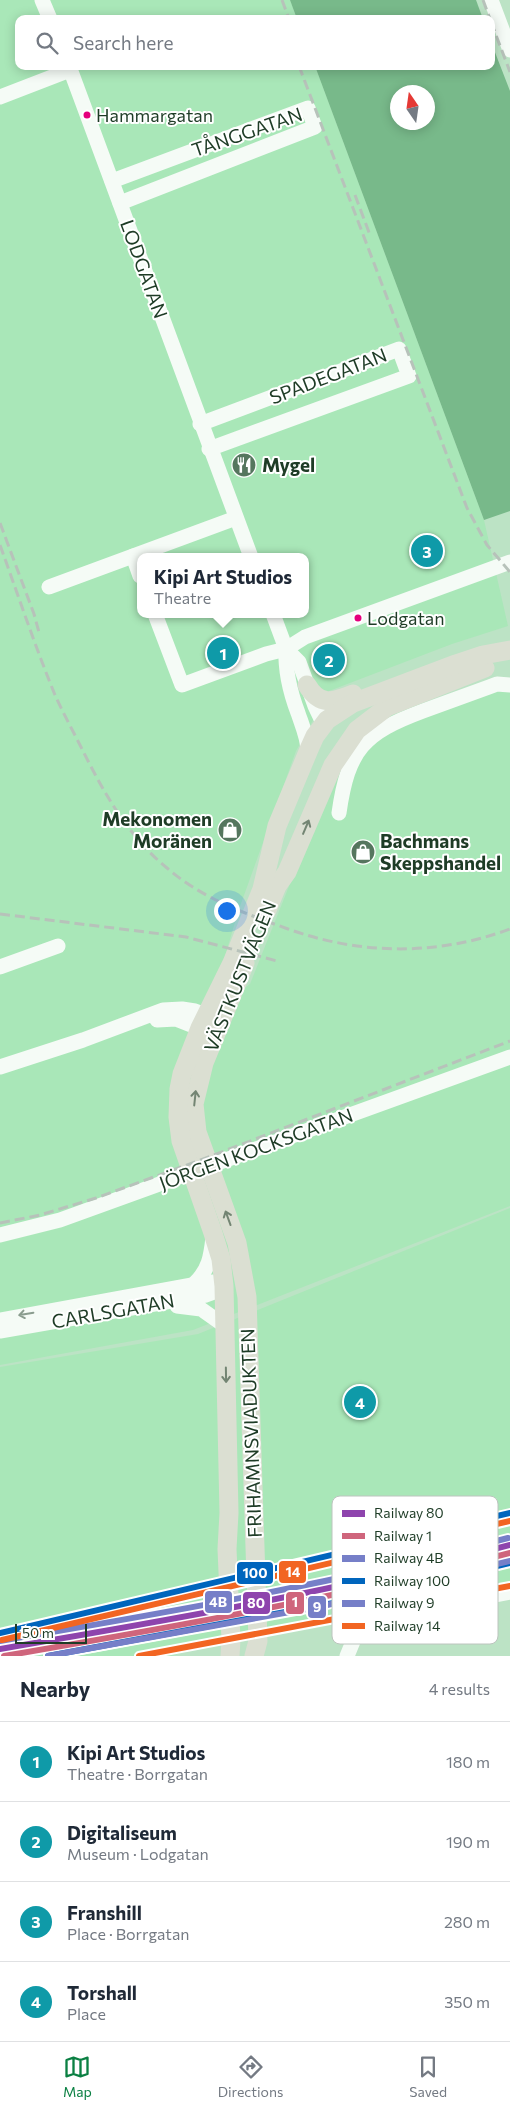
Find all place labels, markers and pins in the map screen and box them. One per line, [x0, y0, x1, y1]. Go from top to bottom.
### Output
place label: Hammargatan [96, 104, 213, 126]
marker: Hammargatan [82, 110, 92, 120]
restaurant icon: Mygel [231, 452, 257, 478]
place label: Mygel [262, 453, 315, 476]
pin: 3 [411, 532, 443, 570]
place label: Lodgatan [367, 607, 445, 629]
marker: Lodgatan [353, 613, 363, 623]
pin: 1 [207, 634, 239, 672]
pin: 2 [313, 641, 345, 679]
place label: Mekonomen Moränen [102, 807, 212, 852]
shop icon: Mekonomen Moränen [217, 817, 243, 843]
place label: Bachmans Skeppshandel [380, 829, 501, 874]
shop icon: Bachmans Skeppshandel [350, 839, 376, 865]
pin: 4 [344, 1383, 376, 1421]

